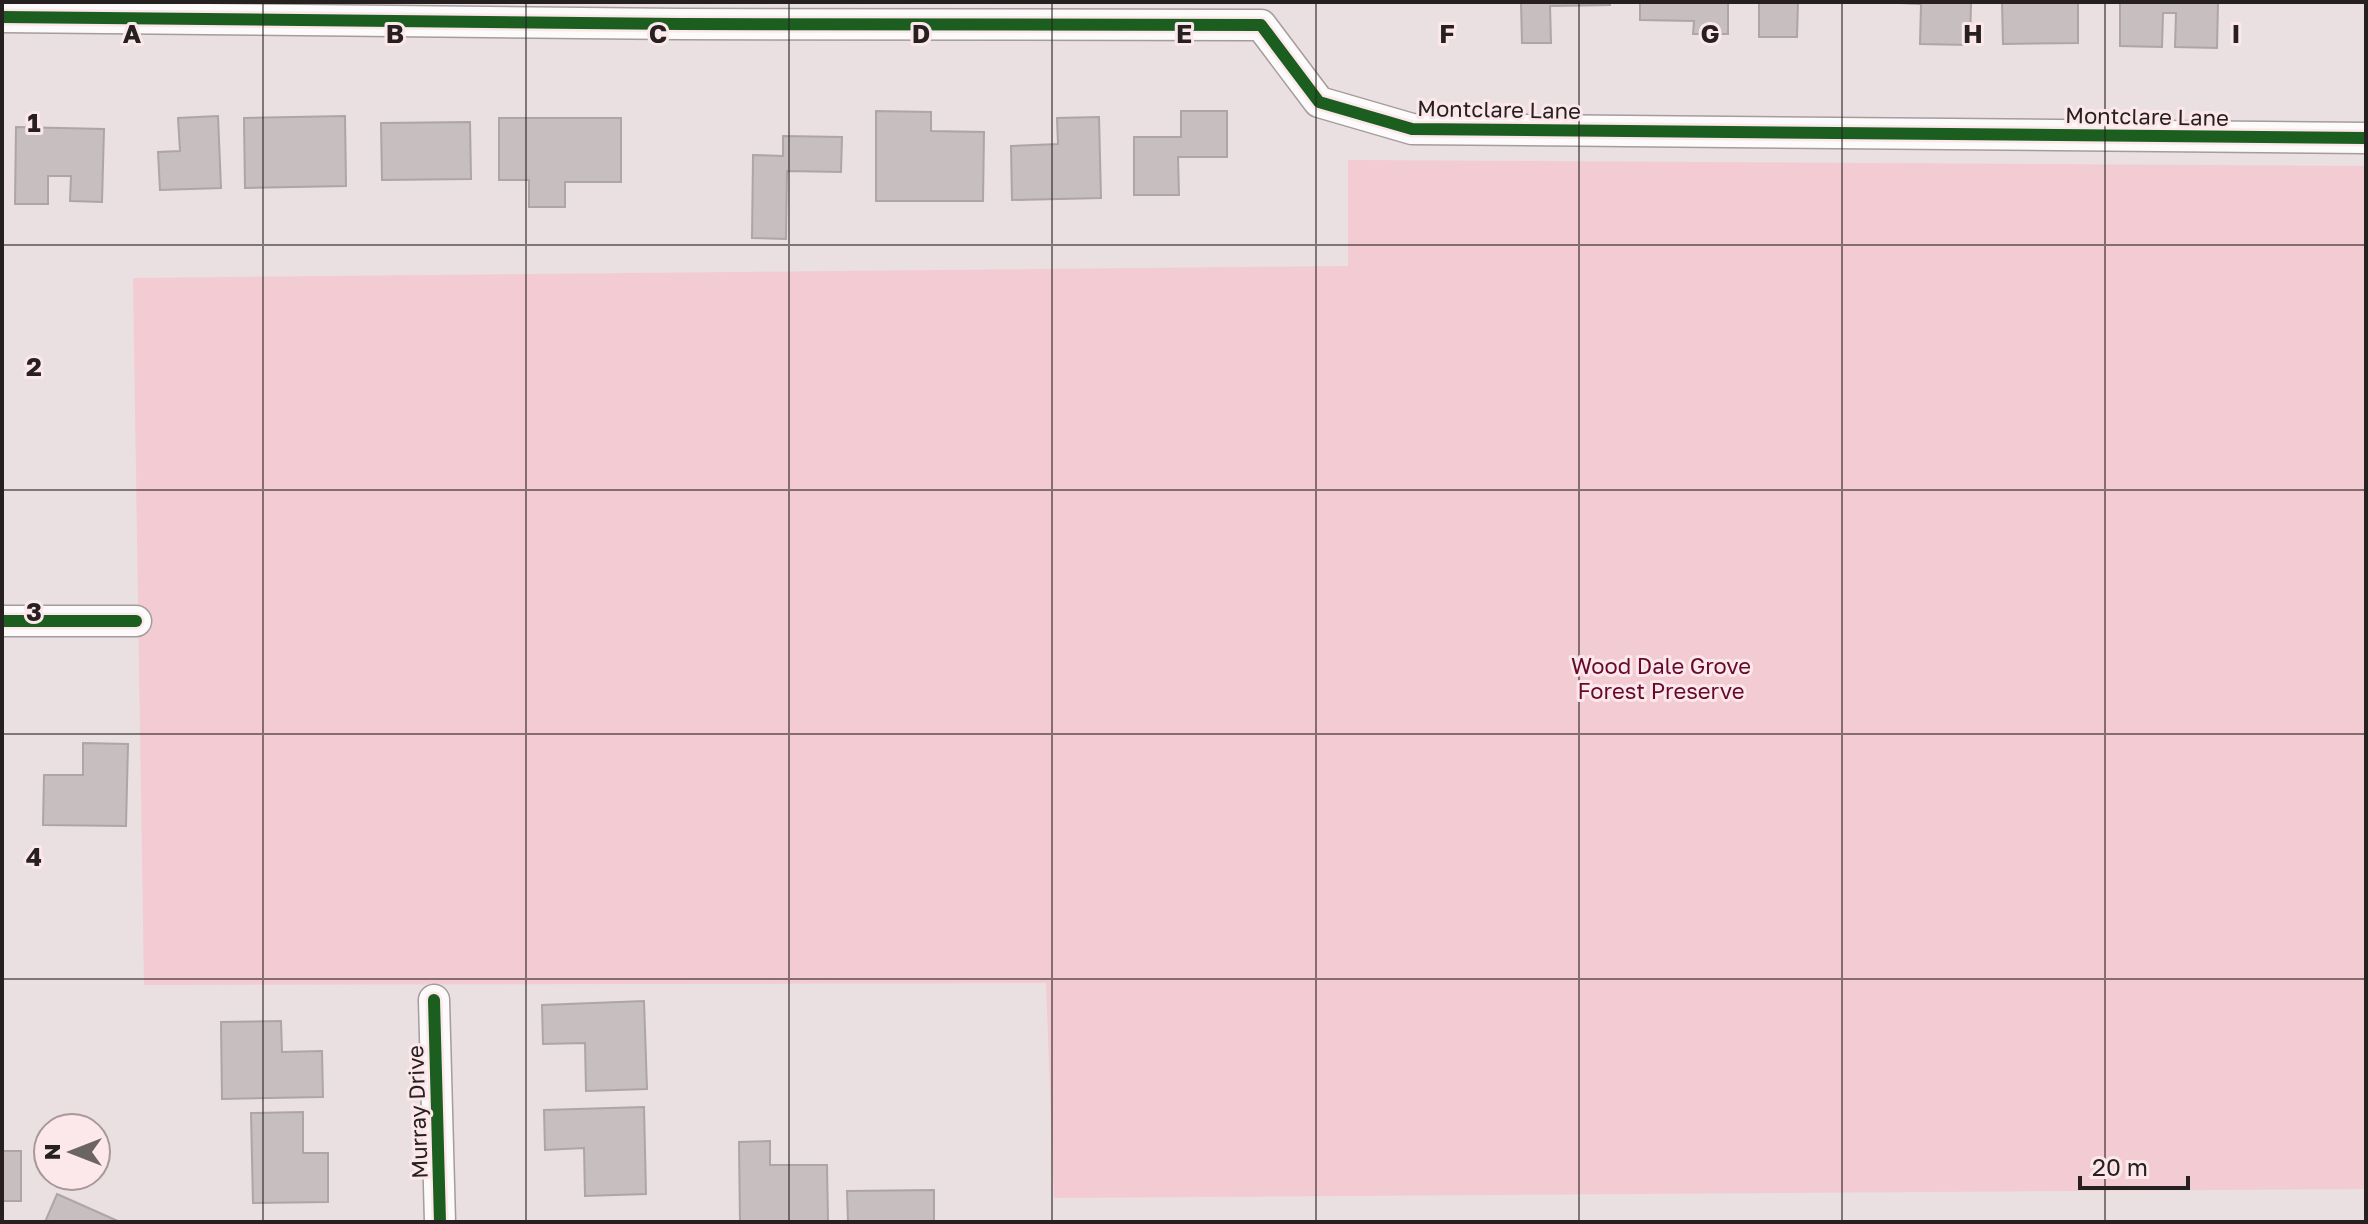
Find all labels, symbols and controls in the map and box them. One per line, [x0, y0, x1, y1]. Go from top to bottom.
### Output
text: A [123, 18, 142, 49]
text: B [386, 18, 404, 49]
text: C [649, 18, 667, 49]
text: D [912, 18, 930, 49]
text: E [1176, 18, 1192, 49]
text: F [1439, 18, 1455, 49]
text: G [1700, 18, 1720, 49]
text: H [1963, 18, 1983, 49]
text: I [2232, 18, 2240, 49]
street label: Montclare Lane [1417, 94, 1581, 124]
street label: Montclare Lane [2065, 101, 2229, 131]
text: 1 [27, 107, 41, 138]
text: 2 [26, 351, 42, 382]
text: 3 [26, 596, 42, 627]
park label: Wood Dale Grove Forest Preserve [1571, 652, 1751, 704]
text: 4 [26, 841, 42, 872]
street label: Murray Drive [401, 1045, 433, 1179]
north arrow [32, 1112, 112, 1192]
scale bar [2080, 1140, 2188, 1190]
text: N [38, 1144, 65, 1160]
text: 20 m [2092, 1152, 2148, 1181]

